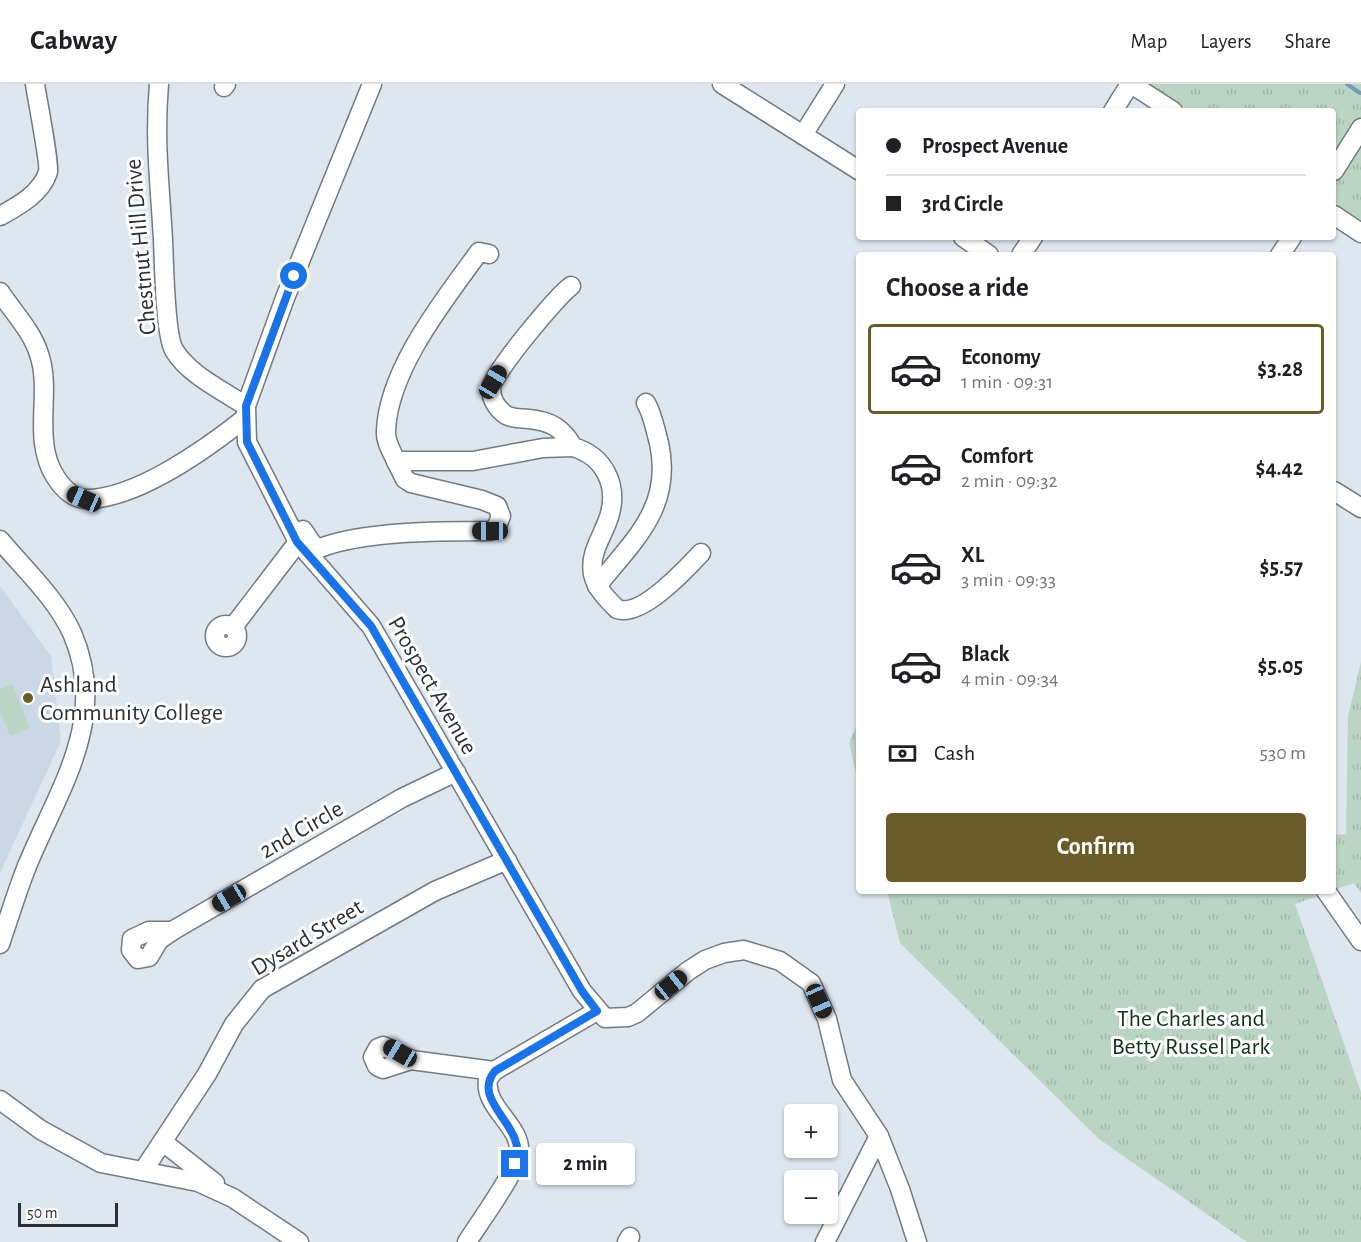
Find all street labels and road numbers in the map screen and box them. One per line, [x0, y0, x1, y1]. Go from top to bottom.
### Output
street label: Chestnut Hill Drive [121, 158, 161, 336]
street label: Prospect Avenue [383, 613, 481, 758]
street label: 2nd Circle [256, 796, 347, 863]
street label: Dysard Street [247, 895, 368, 981]

